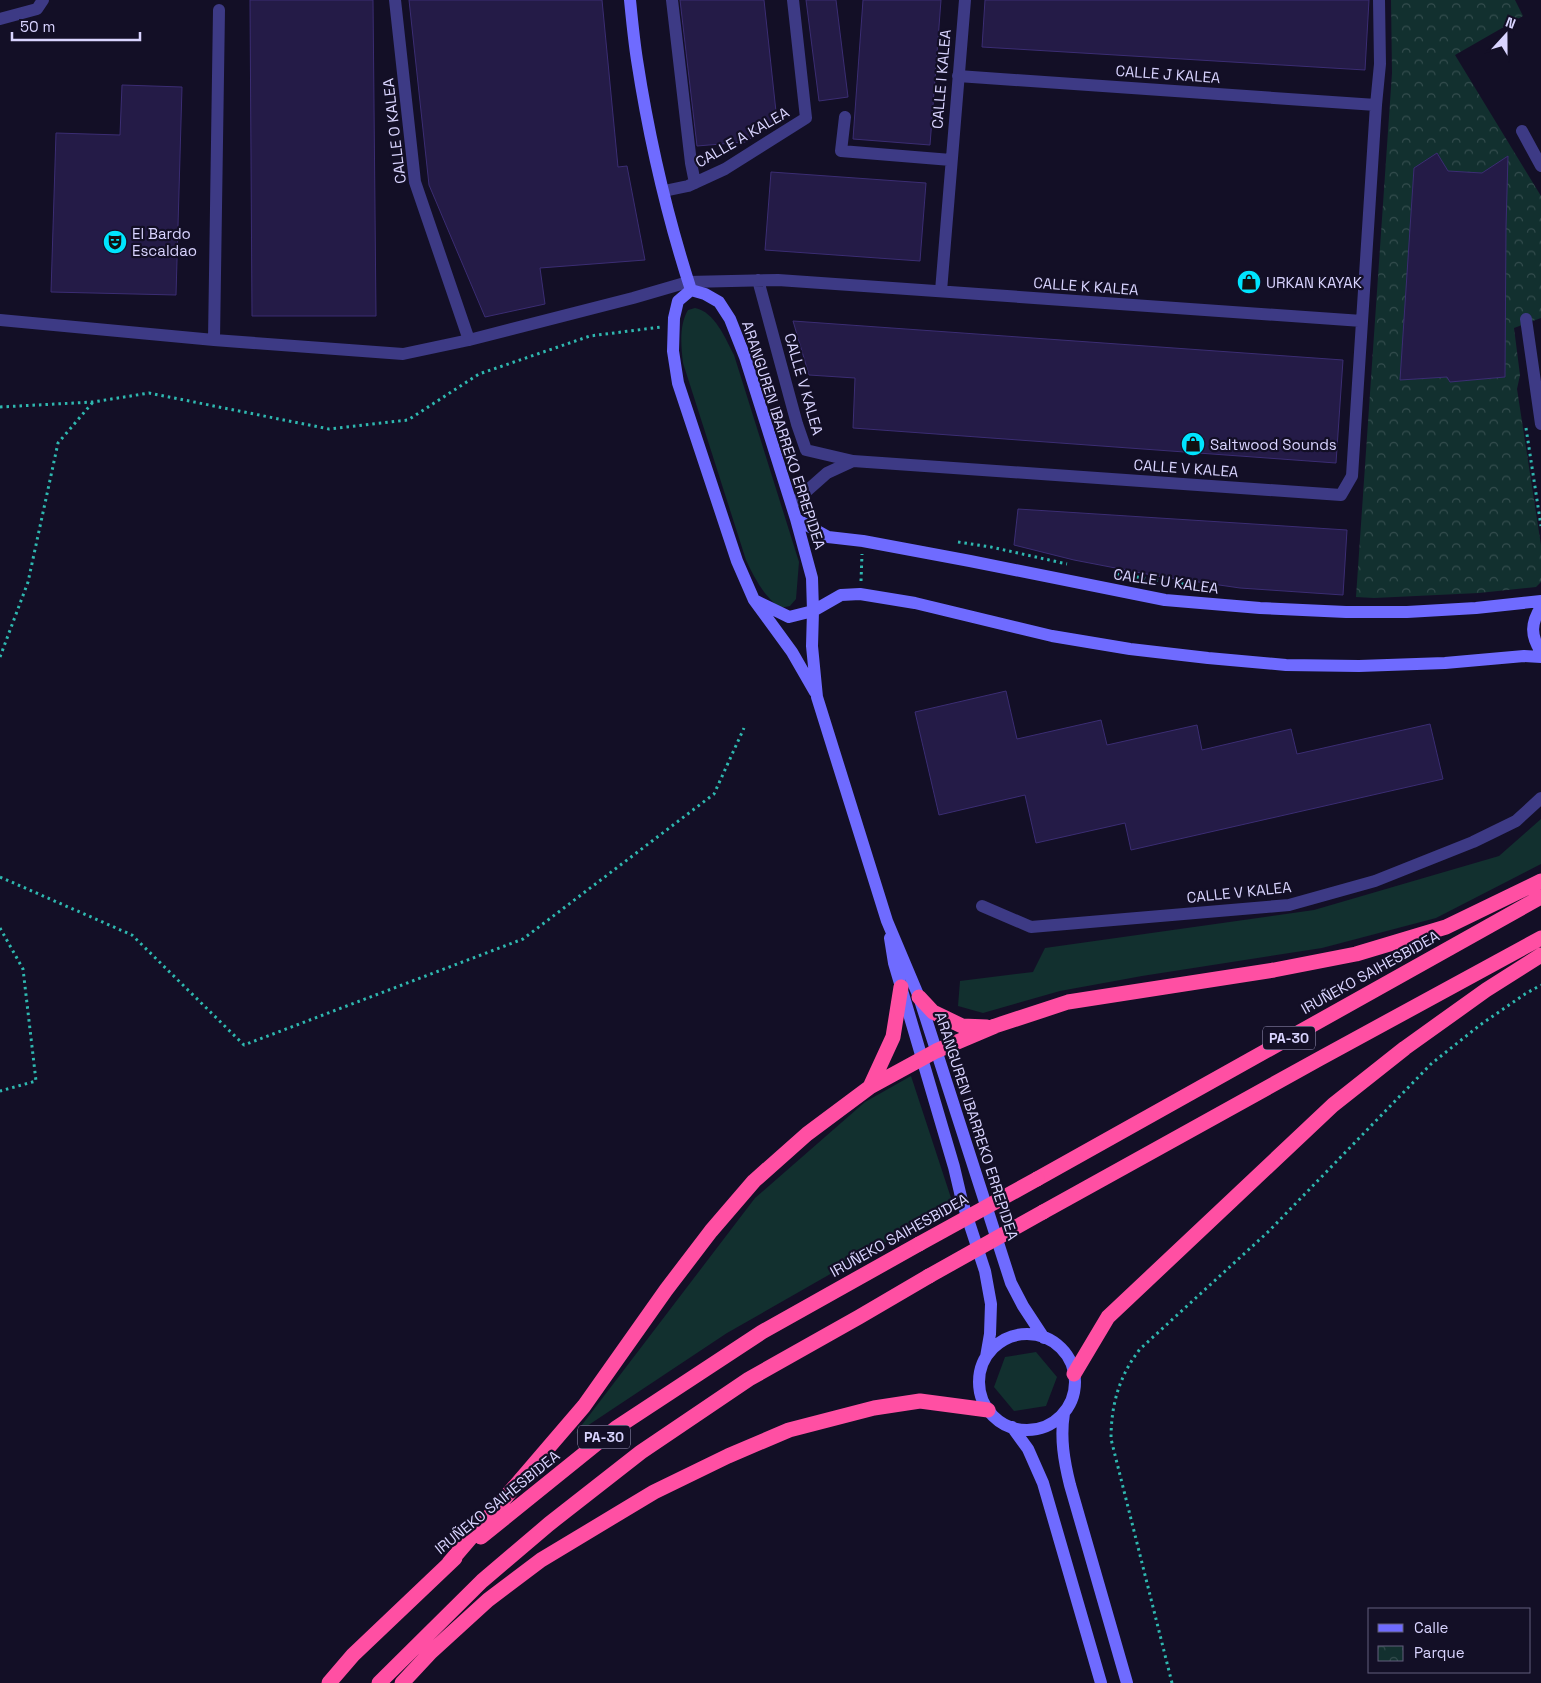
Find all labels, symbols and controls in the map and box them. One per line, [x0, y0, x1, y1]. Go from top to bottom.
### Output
scale bar [12, 10, 140, 42]
north arrow [1481, 10, 1531, 60]
text: N [1503, 13, 1518, 33]
text: 50 m [20, 17, 55, 36]
street label: CALLE I KALEA [927, 28, 955, 130]
street label: CALLE J KALEA [1115, 61, 1222, 87]
street label: CALLE O KALEA [378, 77, 410, 185]
street label: CALLE A KALEA [692, 102, 793, 172]
place label: El Bardo Escaldao [132, 224, 197, 260]
theatre icon: El Bardo Escaldao [102, 229, 128, 255]
shop icon: URKAN KAYAK [1236, 269, 1262, 295]
street label: CALLE K KALEA [1033, 273, 1140, 299]
place label: URKAN KAYAK [1266, 273, 1362, 292]
street label: ARANGUREN IBARREKO ERREPIDEA [738, 318, 830, 552]
street label: CALLE V KALEA [780, 331, 828, 438]
shop icon: Saltwood Sounds [1180, 431, 1206, 457]
place label: Saltwood Sounds [1210, 435, 1337, 454]
street label: CALLE V KALEA [1133, 455, 1240, 481]
street label: CALLE U KALEA [1112, 564, 1220, 598]
street label: CALLE V KALEA [1186, 877, 1293, 907]
street label: IRUÑEKO SAIHESBIDEA [1298, 926, 1443, 1018]
street label: ARANGUREN IBARREKO ERREPIDEA [931, 1009, 1023, 1243]
road number: PA-30 [1263, 1026, 1315, 1050]
street label: IRUÑEKO SAIHESBIDEA [827, 1189, 972, 1281]
road number: PA-30 [578, 1425, 630, 1448]
street label: IRUÑEKO SAIHESBIDEA [431, 1445, 564, 1558]
legend [1368, 1608, 1531, 1673]
text: Calle [1414, 1618, 1449, 1637]
text: Parque [1414, 1643, 1465, 1662]

